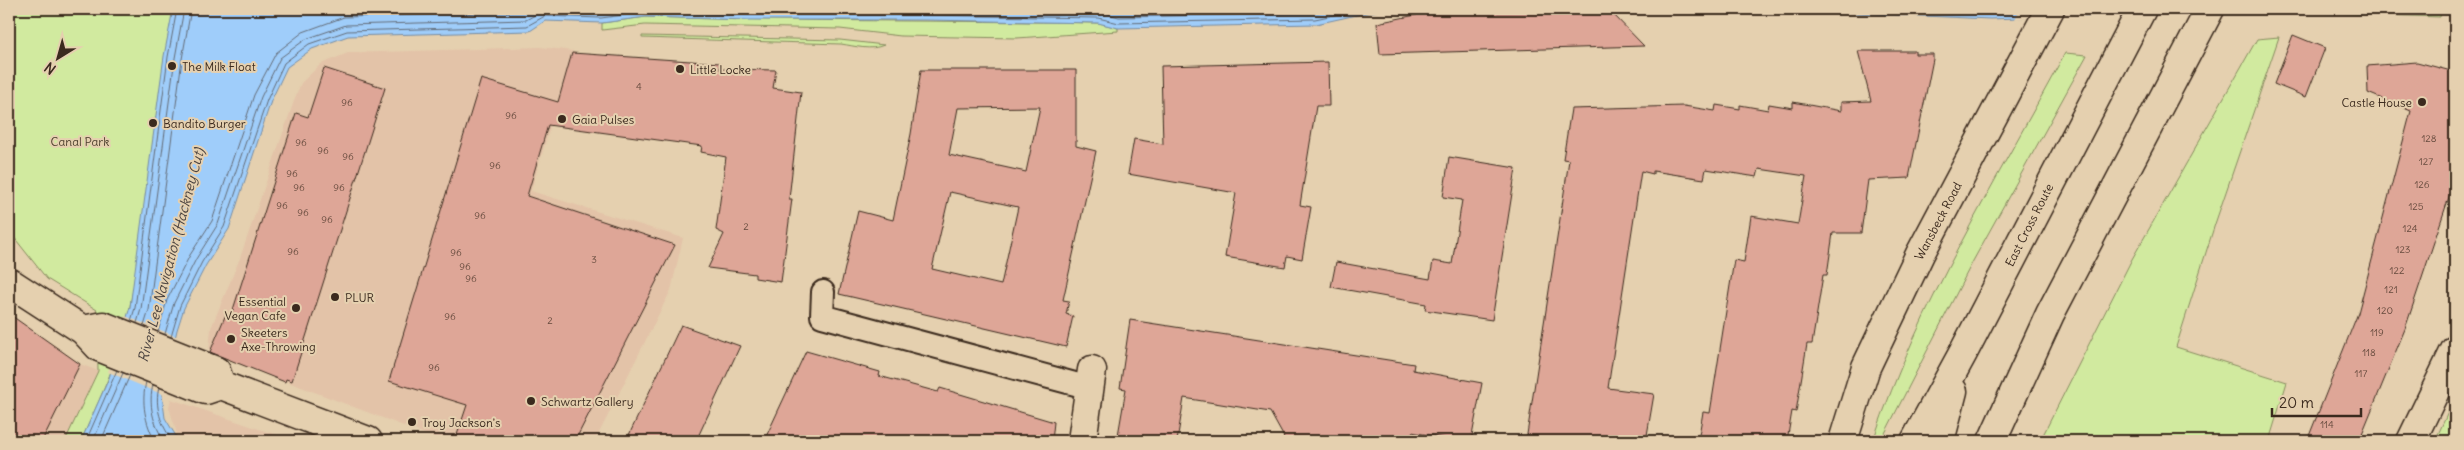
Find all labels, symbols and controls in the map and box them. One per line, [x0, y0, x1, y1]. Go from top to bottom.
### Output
north arrow [32, 32, 82, 82]
text: N [41, 58, 59, 78]
place label: The Milk Float [182, 59, 256, 74]
marker: The Milk Float [166, 60, 178, 72]
place label: Little Locke [690, 62, 751, 77]
marker: Little Locke [674, 63, 686, 75]
house number: 4 [636, 80, 642, 93]
place label: Castle House [2342, 95, 2412, 110]
house number: 96 [341, 96, 353, 109]
marker: Castle House [2416, 96, 2428, 108]
house number: 96 [505, 109, 517, 122]
place label: Gaia Pulses [572, 112, 634, 127]
marker: Gaia Pulses [556, 113, 568, 125]
place label: Bandito Burger [163, 116, 246, 131]
marker: Bandito Burger [147, 117, 159, 129]
house number: 128 [2421, 132, 2437, 145]
park label: Canal Park [51, 134, 109, 149]
house number: 96 [295, 136, 307, 149]
house number: 96 [317, 144, 329, 157]
water label: River Lee Navigation (Hackney Cut) [134, 145, 208, 364]
house number: 96 [342, 150, 354, 163]
house number: 127 [2419, 155, 2433, 168]
house number: 96 [489, 159, 501, 172]
house number: 96 [286, 167, 298, 180]
house number: 126 [2414, 178, 2430, 191]
street label: Wansbeck Road [1911, 179, 1965, 263]
house number: 96 [293, 181, 305, 194]
house number: 96 [333, 181, 345, 194]
street label: East Cross Route [2002, 181, 2056, 269]
house number: 96 [276, 199, 288, 212]
house number: 125 [2408, 200, 2424, 213]
house number: 96 [297, 206, 309, 219]
house number: 96 [474, 209, 486, 222]
house number: 96 [321, 213, 333, 226]
house number: 2 [743, 220, 749, 233]
house number: 124 [2402, 222, 2418, 235]
house number: 123 [2395, 243, 2411, 256]
house number: 96 [287, 245, 299, 258]
house number: 96 [450, 246, 462, 259]
house number: 3 [591, 253, 597, 266]
house number: 96 [459, 260, 471, 273]
house number: 122 [2390, 264, 2405, 277]
house number: 96 [465, 272, 477, 285]
house number: 121 [2384, 283, 2398, 296]
place label: PLUR [345, 290, 375, 305]
marker: PLUR [329, 291, 341, 303]
place label: Essential Vegan Cafe [224, 294, 286, 323]
marker: Essential Vegan Cafe [290, 302, 302, 314]
house number: 120 [2377, 304, 2393, 317]
house number: 96 [444, 310, 456, 323]
house number: 2 [547, 314, 553, 327]
place label: Skeeters Axe-Throwing [241, 325, 316, 354]
house number: 119 [2370, 326, 2384, 339]
marker: Skeeters Axe-Throwing [225, 333, 237, 345]
house number: 118 [2362, 346, 2376, 359]
house number: 96 [428, 361, 440, 374]
house number: 117 [2355, 367, 2368, 380]
scale bar [2272, 385, 2360, 417]
text: 20 m [2279, 393, 2314, 412]
place label: Schwartz Gallery [541, 394, 634, 409]
marker: Schwartz Gallery [525, 395, 537, 407]
place label: Troy Jackson's [422, 415, 500, 430]
marker: Troy Jackson's [406, 416, 418, 428]
house number: 114 [2320, 418, 2334, 431]

